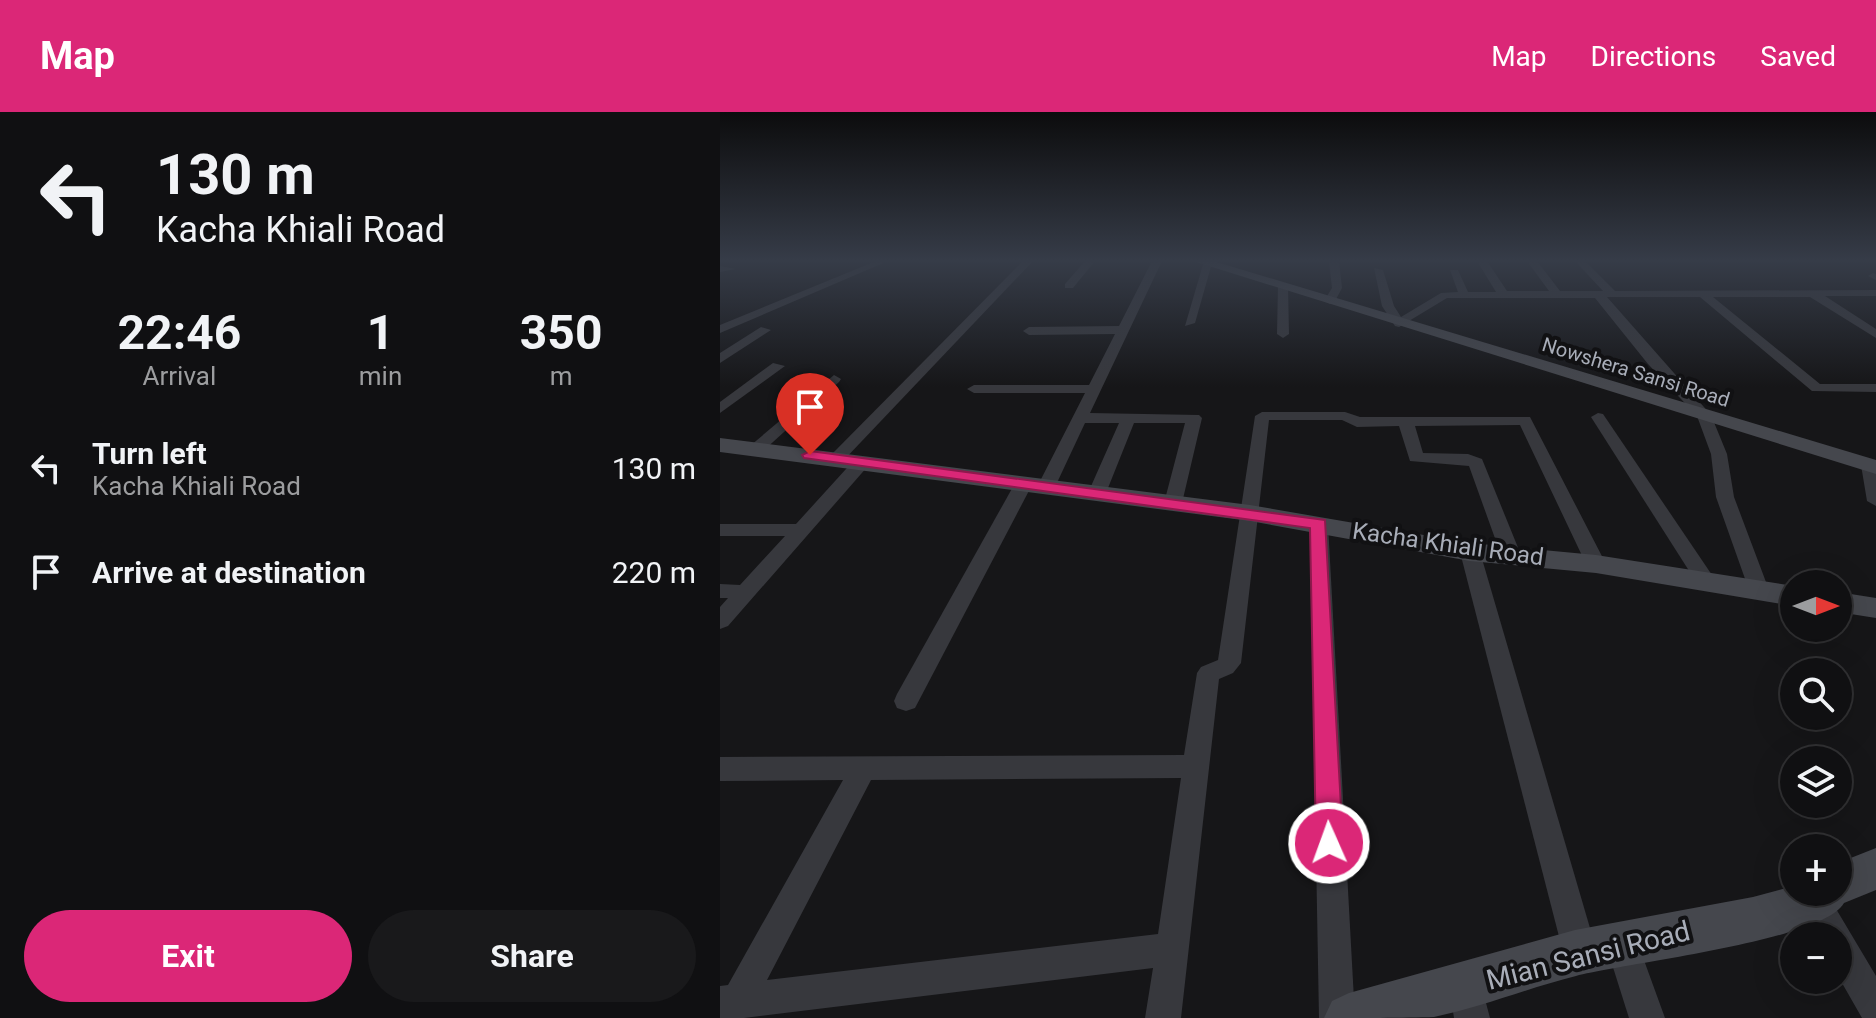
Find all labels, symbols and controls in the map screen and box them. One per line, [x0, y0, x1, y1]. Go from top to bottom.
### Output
text: Map [40, 34, 115, 78]
text: Map [1491, 40, 1547, 73]
text: Directions [1591, 40, 1716, 73]
text: Saved [1760, 40, 1836, 73]
text: 130 m [156, 142, 315, 208]
icon: left [24, 144, 128, 248]
text: Kacha Khiali Road [156, 209, 445, 251]
text: 22:46 [118, 304, 241, 361]
text: 1 [367, 304, 394, 361]
text: 350 [520, 304, 602, 361]
street label: Nowshera Sansi Road [1539, 332, 1733, 412]
text: Arrival [143, 361, 216, 391]
text: min [359, 361, 402, 391]
text: m [550, 361, 573, 391]
pin [776, 373, 844, 455]
icon: arrive [788, 385, 832, 429]
text: Turn left [92, 436, 207, 471]
icon: left [24, 446, 68, 490]
text: 130 m [612, 451, 696, 486]
text: Kacha Khiali Road [92, 471, 301, 501]
street label: Kacha Khiali Road [1351, 517, 1545, 571]
icon: arrive [24, 550, 68, 594]
text: Arrive at destination [92, 555, 366, 590]
text: 220 m [612, 555, 696, 590]
north arrow [1780, 570, 1852, 642]
map controls [1780, 570, 1852, 994]
button: search [1780, 658, 1852, 730]
button: layers [1780, 746, 1852, 818]
position arrow [1287, 801, 1371, 885]
button: + [1780, 834, 1852, 906]
button: Exit [24, 910, 352, 1002]
button: Share [368, 910, 696, 1002]
street label: Mian Sansi Road [1483, 914, 1693, 997]
button: − [1780, 922, 1852, 994]

